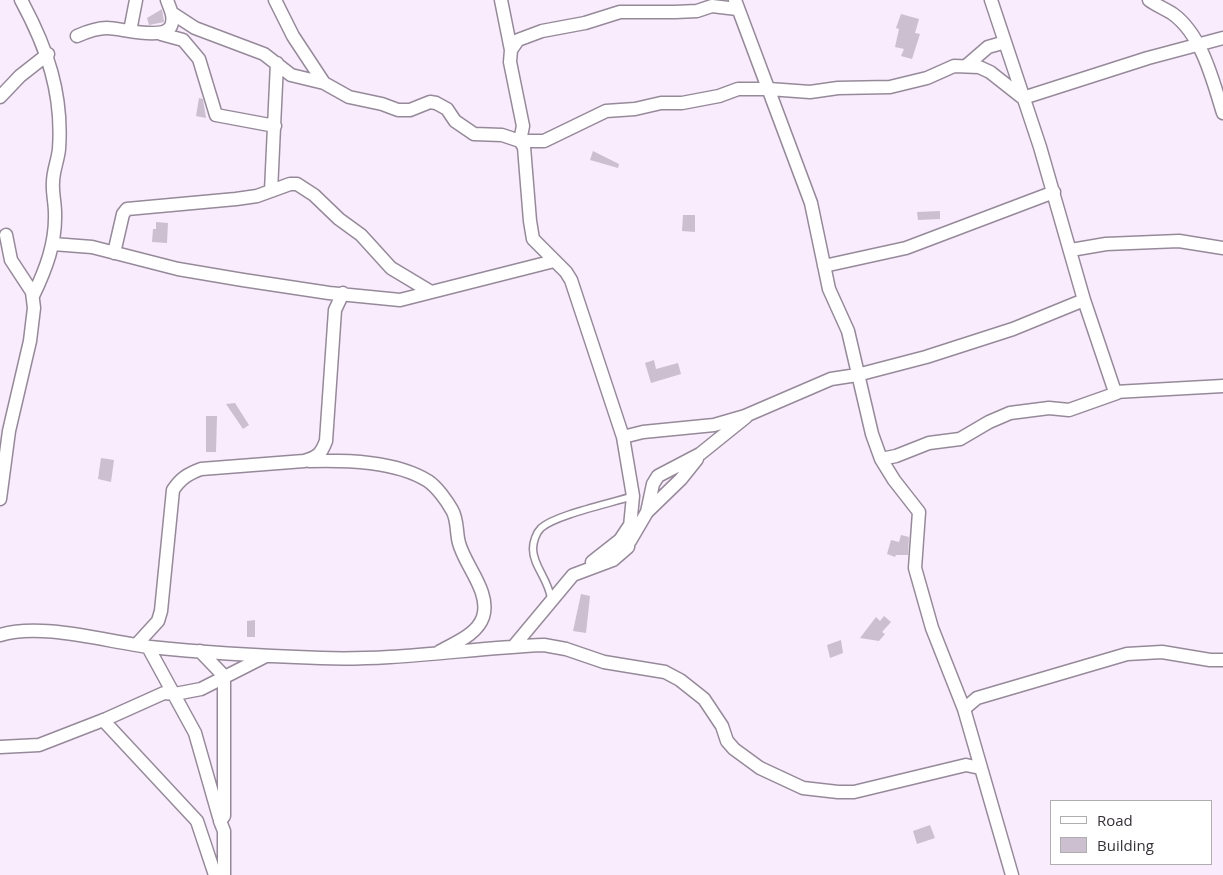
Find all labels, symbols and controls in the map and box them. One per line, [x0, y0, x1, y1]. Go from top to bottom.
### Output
legend [1050, 800, 1213, 865]
text: Road [1097, 810, 1133, 830]
text: Building [1097, 835, 1154, 855]

